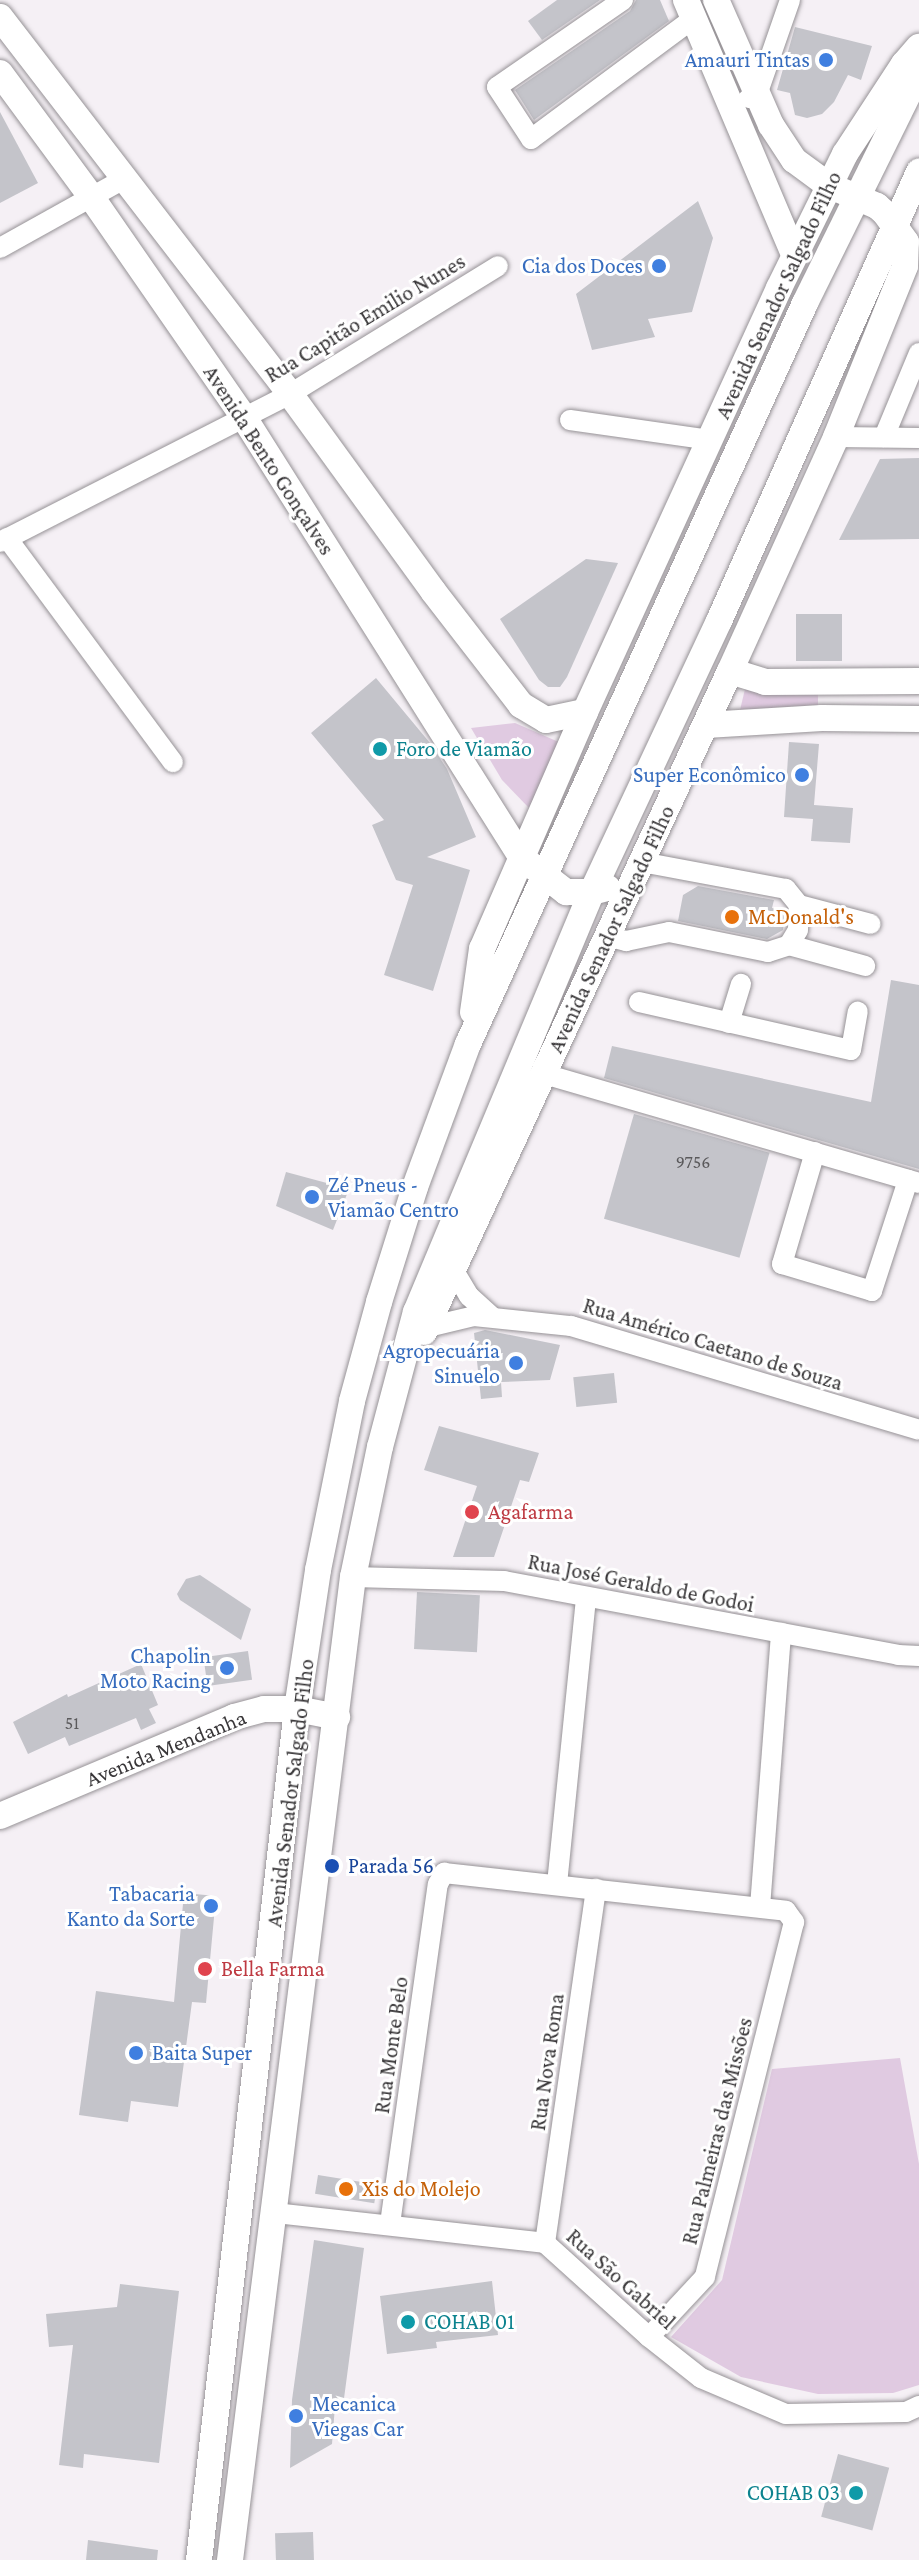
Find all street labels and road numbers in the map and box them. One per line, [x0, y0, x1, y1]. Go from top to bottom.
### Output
street label: Avenida Senador Salgado Filho [709, 167, 847, 423]
street label: Rua Capitão Emilio Nunes [260, 248, 470, 388]
street label: Avenida Bento Gonçalves [198, 360, 340, 560]
street label: Avenida Senador Salgado Filho [542, 801, 680, 1057]
street label: Rua Américo Caetano de Souza [580, 1292, 846, 1396]
street label: Rua José Geraldo de Godoi [526, 1548, 756, 1618]
street label: Avenida Senador Salgado Filho [260, 1657, 320, 1929]
street label: Avenida Mendanha [82, 1704, 250, 1792]
street label: Rua Monte Belo [368, 1975, 414, 2115]
street label: Rua Nova Roma [524, 1992, 570, 2132]
street label: Rua Palmeiras das Missões [676, 2015, 758, 2247]
street label: Rua São Gabriel [561, 2223, 681, 2335]

